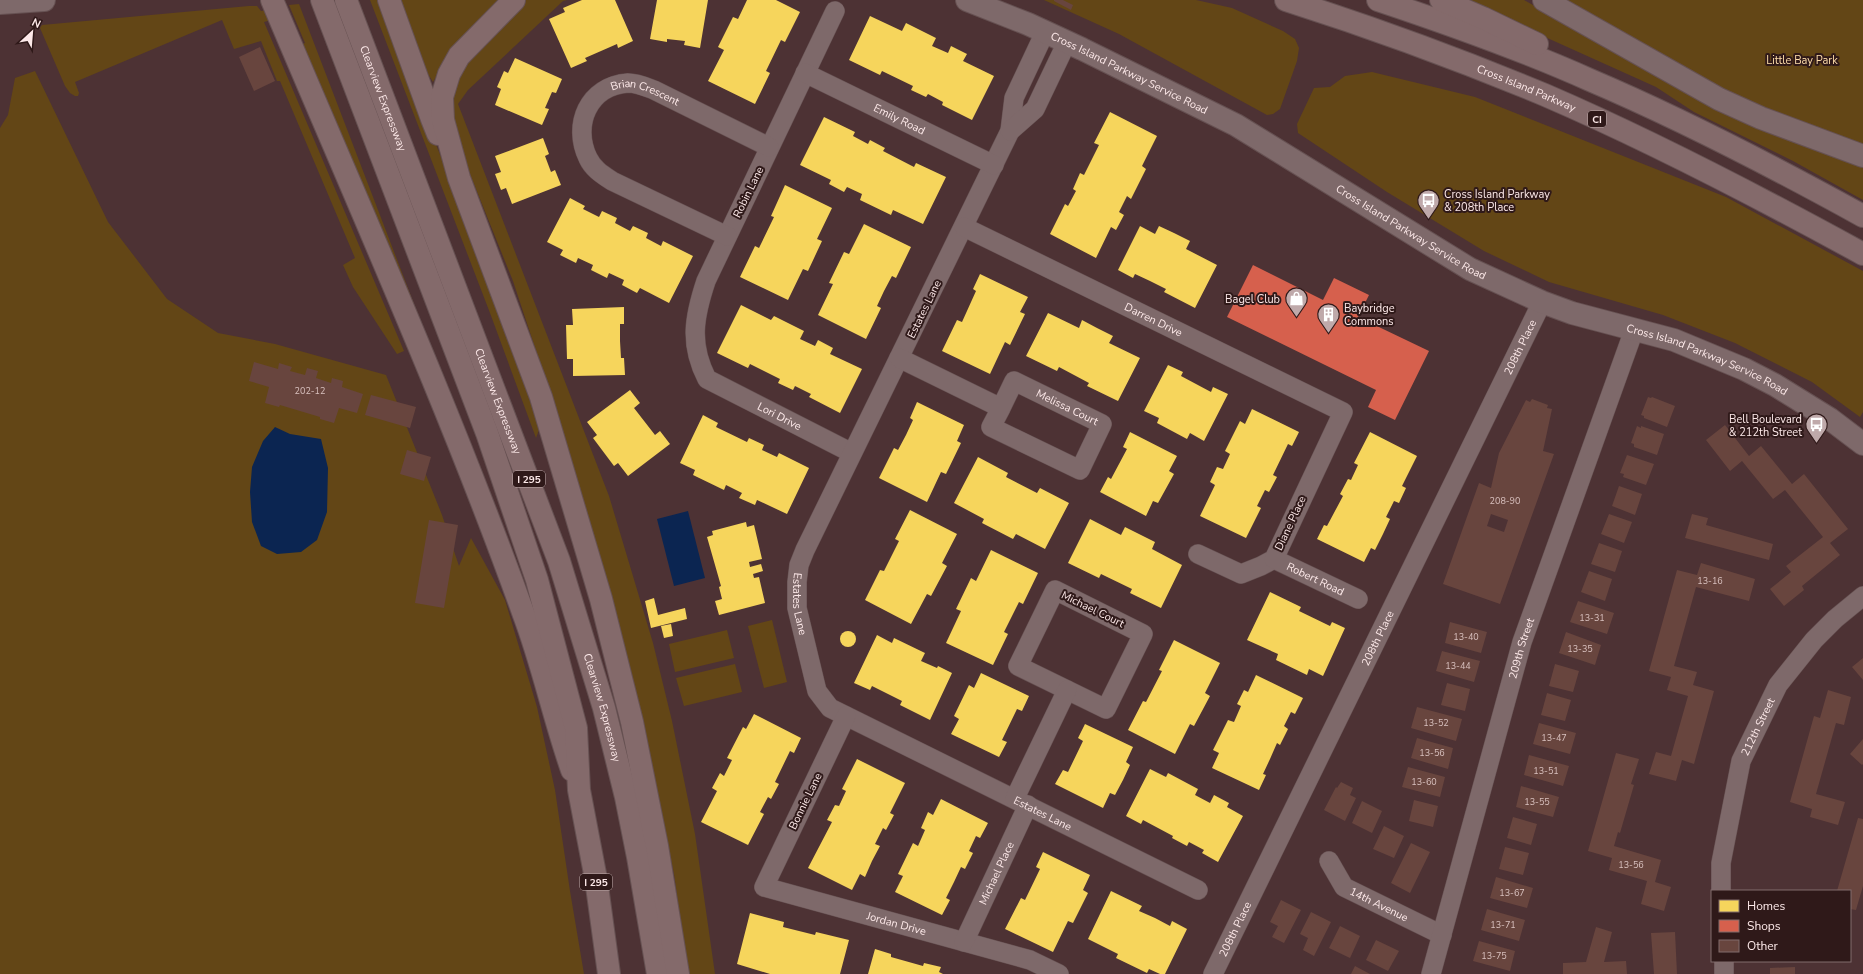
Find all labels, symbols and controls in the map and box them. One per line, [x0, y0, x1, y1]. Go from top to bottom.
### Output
north arrow [12, 12, 52, 52]
text: N [29, 15, 43, 32]
street label: Cross Island Parkway Service Road [1048, 28, 1210, 118]
street label: Clearview Expressway [356, 43, 410, 154]
park label: Little Bay Park [1766, 53, 1838, 68]
street label: Cross Island Parkway [1474, 61, 1578, 116]
street label: Brian Crescent [609, 76, 682, 109]
street label: Emily Road [871, 100, 927, 138]
road number: CI [1588, 111, 1606, 127]
street label: Robin Lane [730, 164, 767, 220]
street label: Cross Island Parkway Service Road [1333, 181, 1488, 283]
bus stop icon: Cross Island Parkway & 208th Place [1415, 187, 1441, 220]
place label: Cross Island Parkway & 208th Place [1444, 187, 1550, 215]
street label: Estates Lane [904, 278, 945, 341]
shop icon: Bagel Club [1283, 286, 1309, 319]
place label: Bagel Club [1225, 292, 1280, 307]
street label: Darren Drive [1122, 299, 1185, 341]
building icon: Baybridge Commons [1315, 301, 1341, 334]
place label: Baybridge Commons [1344, 301, 1395, 329]
street label: 208th Place [1501, 317, 1540, 377]
street label: Cross Island Parkway Service Road [1625, 321, 1790, 399]
street label: Clearview Expressway [471, 346, 525, 457]
house number: 202-12 [295, 385, 325, 397]
street label: Melissa Court [1033, 386, 1101, 429]
street label: Lori Drive [755, 399, 804, 434]
place label: Bell Boulevard & 212th Street [1729, 412, 1802, 440]
bus stop icon: Bell Boulevard & 212th Street [1804, 412, 1830, 445]
road number: I 295 [513, 471, 545, 487]
street label: Diane Place [1271, 493, 1310, 553]
house number: 208-90 [1490, 495, 1520, 507]
street label: Robert Road [1284, 559, 1347, 599]
street label: Estates Lane [789, 572, 810, 637]
house number: 13-16 [1697, 575, 1723, 587]
street label: Michael Court [1059, 588, 1127, 631]
street label: 208th Place [1358, 608, 1398, 668]
house number: 13-31 [1579, 612, 1605, 624]
street label: 209th Street [1505, 616, 1538, 680]
house number: 13-40 [1453, 631, 1479, 643]
house number: 13-35 [1567, 643, 1593, 655]
street label: Clearview Expressway [580, 652, 624, 764]
house number: 13-44 [1445, 660, 1471, 672]
street label: 212th Street [1738, 695, 1779, 759]
house number: 13-52 [1423, 717, 1449, 729]
house number: 13-47 [1541, 732, 1567, 744]
house number: 13-56 [1419, 747, 1445, 759]
house number: 13-51 [1533, 765, 1559, 777]
street label: Bonnie Lane [785, 770, 826, 832]
house number: 13-60 [1411, 776, 1437, 788]
street label: Estates Lane [1011, 793, 1074, 834]
house number: 13-55 [1524, 796, 1550, 808]
street label: Michael Place [975, 839, 1018, 907]
house number: 13-56 [1618, 859, 1644, 871]
road number: I 295 [580, 874, 612, 890]
street label: 14th Avenue [1347, 884, 1411, 925]
house number: 13-67 [1499, 887, 1525, 899]
legend [1711, 890, 1851, 962]
text: Homes [1747, 898, 1785, 914]
street label: 208th Place [1216, 899, 1255, 959]
street label: Jordan Drive [864, 908, 928, 939]
text: Shops [1747, 918, 1781, 934]
house number: 13-71 [1490, 919, 1516, 931]
text: Other [1747, 938, 1779, 954]
house number: 13-75 [1481, 950, 1507, 962]

